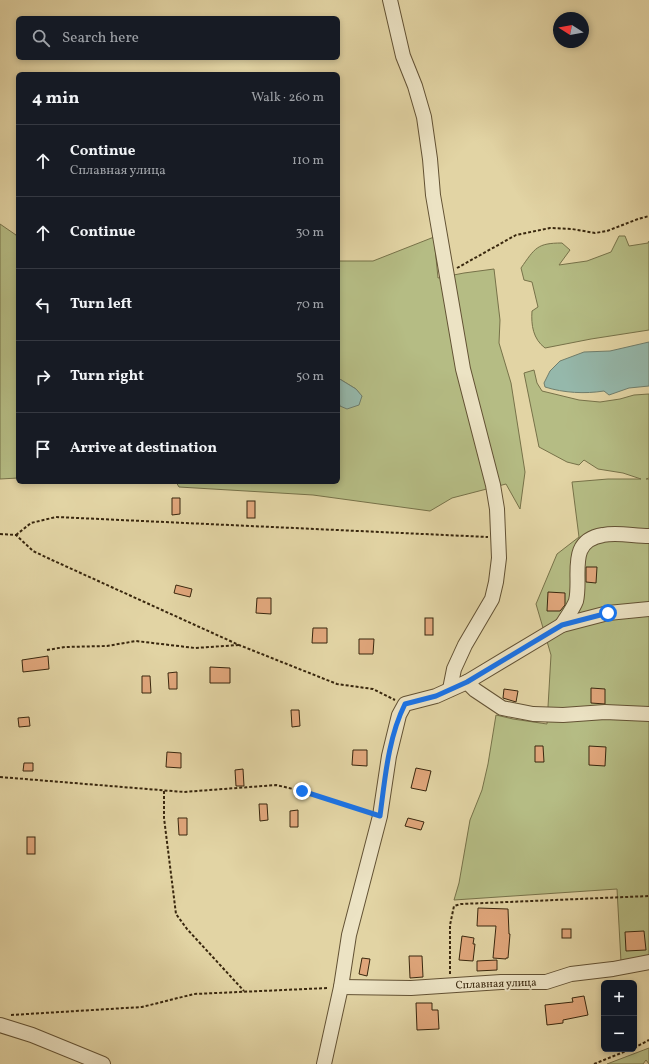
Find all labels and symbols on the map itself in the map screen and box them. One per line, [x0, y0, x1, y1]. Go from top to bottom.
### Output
north arrow [553, 12, 589, 48]
route start [599, 604, 617, 622]
route end [293, 782, 311, 800]
street label: Сплавная улица [455, 976, 537, 993]

